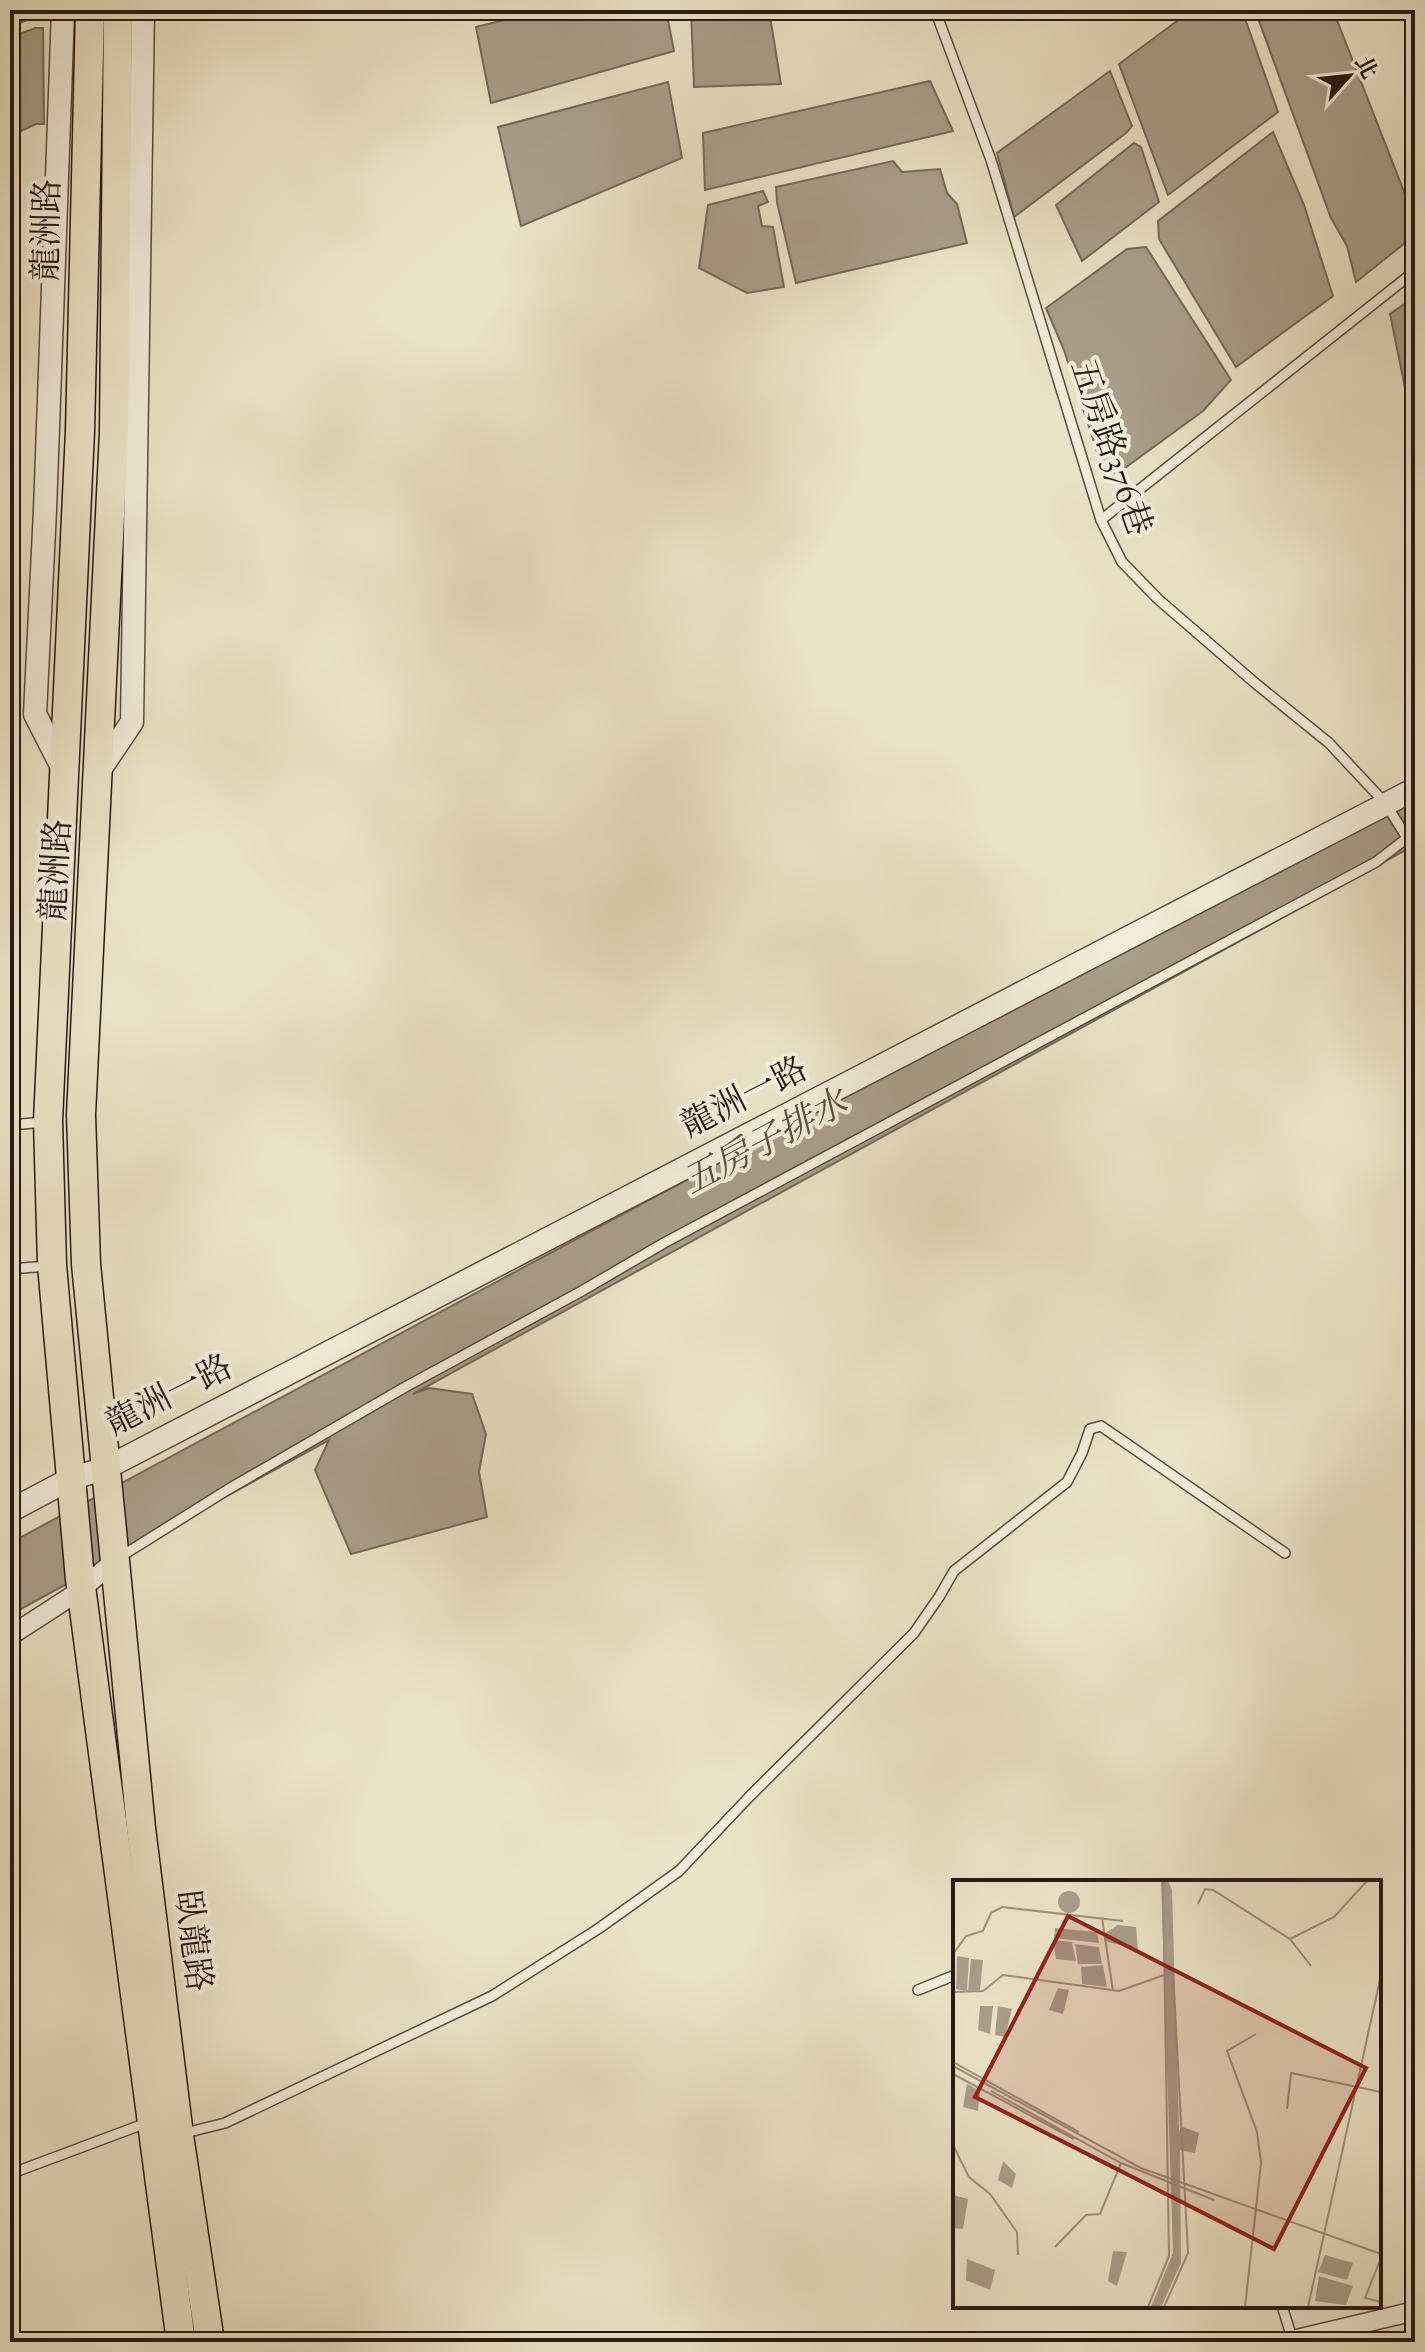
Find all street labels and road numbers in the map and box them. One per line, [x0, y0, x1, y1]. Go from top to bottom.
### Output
street label: 龍洲路 [24, 179, 74, 281]
street label: 五房路376巷 [1056, 353, 1162, 543]
street label: 龍洲路 [31, 818, 85, 922]
street label: 龍洲一路 [673, 1046, 817, 1152]
street label: 龍洲一路 [98, 1344, 242, 1450]
street label: 臥龍路 [160, 1887, 222, 1995]

